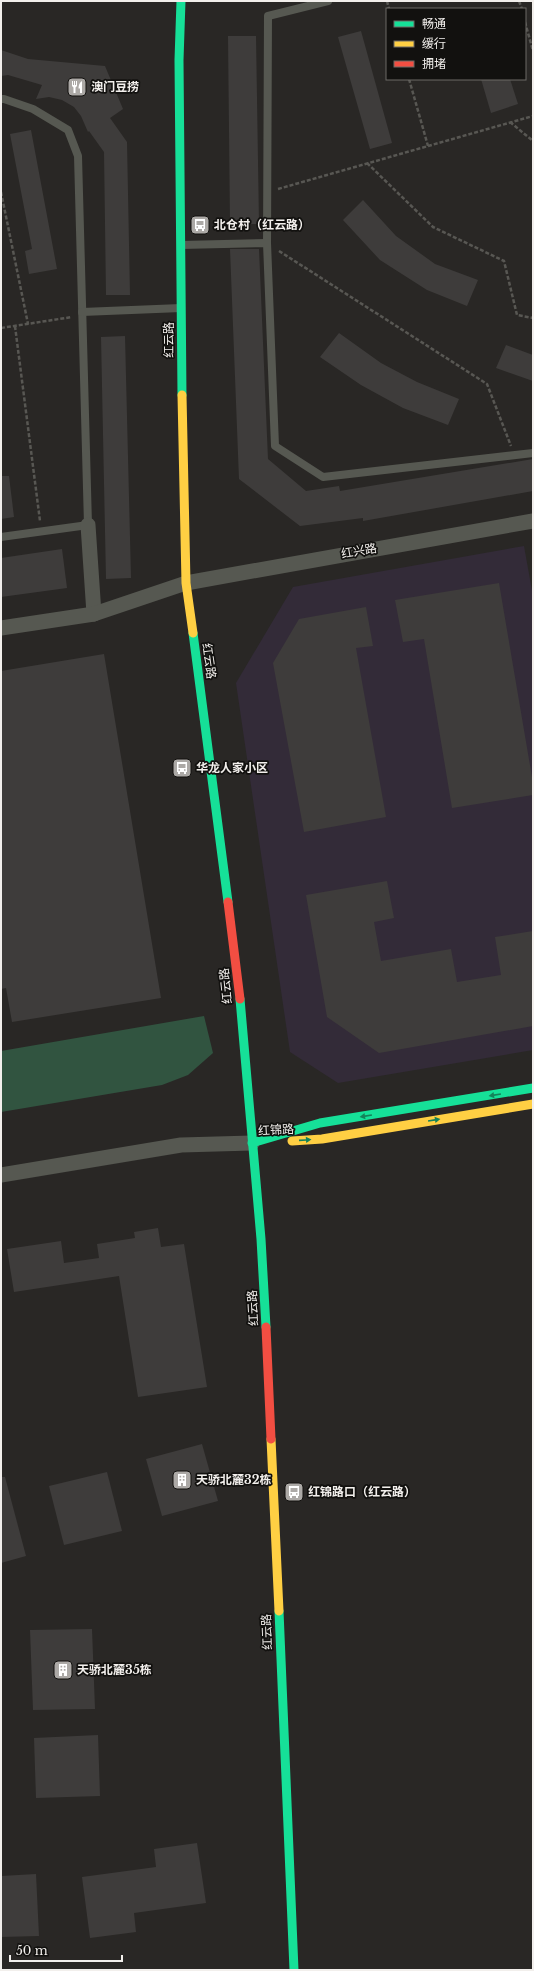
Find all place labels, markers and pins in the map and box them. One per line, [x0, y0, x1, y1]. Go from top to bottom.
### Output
restaurant icon: 澳门豆捞 [66, 76, 88, 98]
place label: 澳门豆捞 [91, 79, 139, 94]
bus stop icon: 北仓村（红云路） [189, 214, 211, 236]
place label: 北仓村（红云路） [214, 217, 310, 232]
bus stop icon: 华龙人家小区 [171, 757, 193, 779]
place label: 华龙人家小区 [196, 760, 268, 775]
building icon: 天骄北麓32栋 [171, 1469, 193, 1491]
place label: 天骄北麓32栋 [196, 1472, 271, 1487]
bus stop icon: 红锦路口（红云路） [283, 1481, 305, 1503]
place label: 红锦路口（红云路） [308, 1484, 416, 1499]
building icon: 天骄北麓35栋 [52, 1659, 74, 1681]
place label: 天骄北麓35栋 [77, 1662, 152, 1677]

